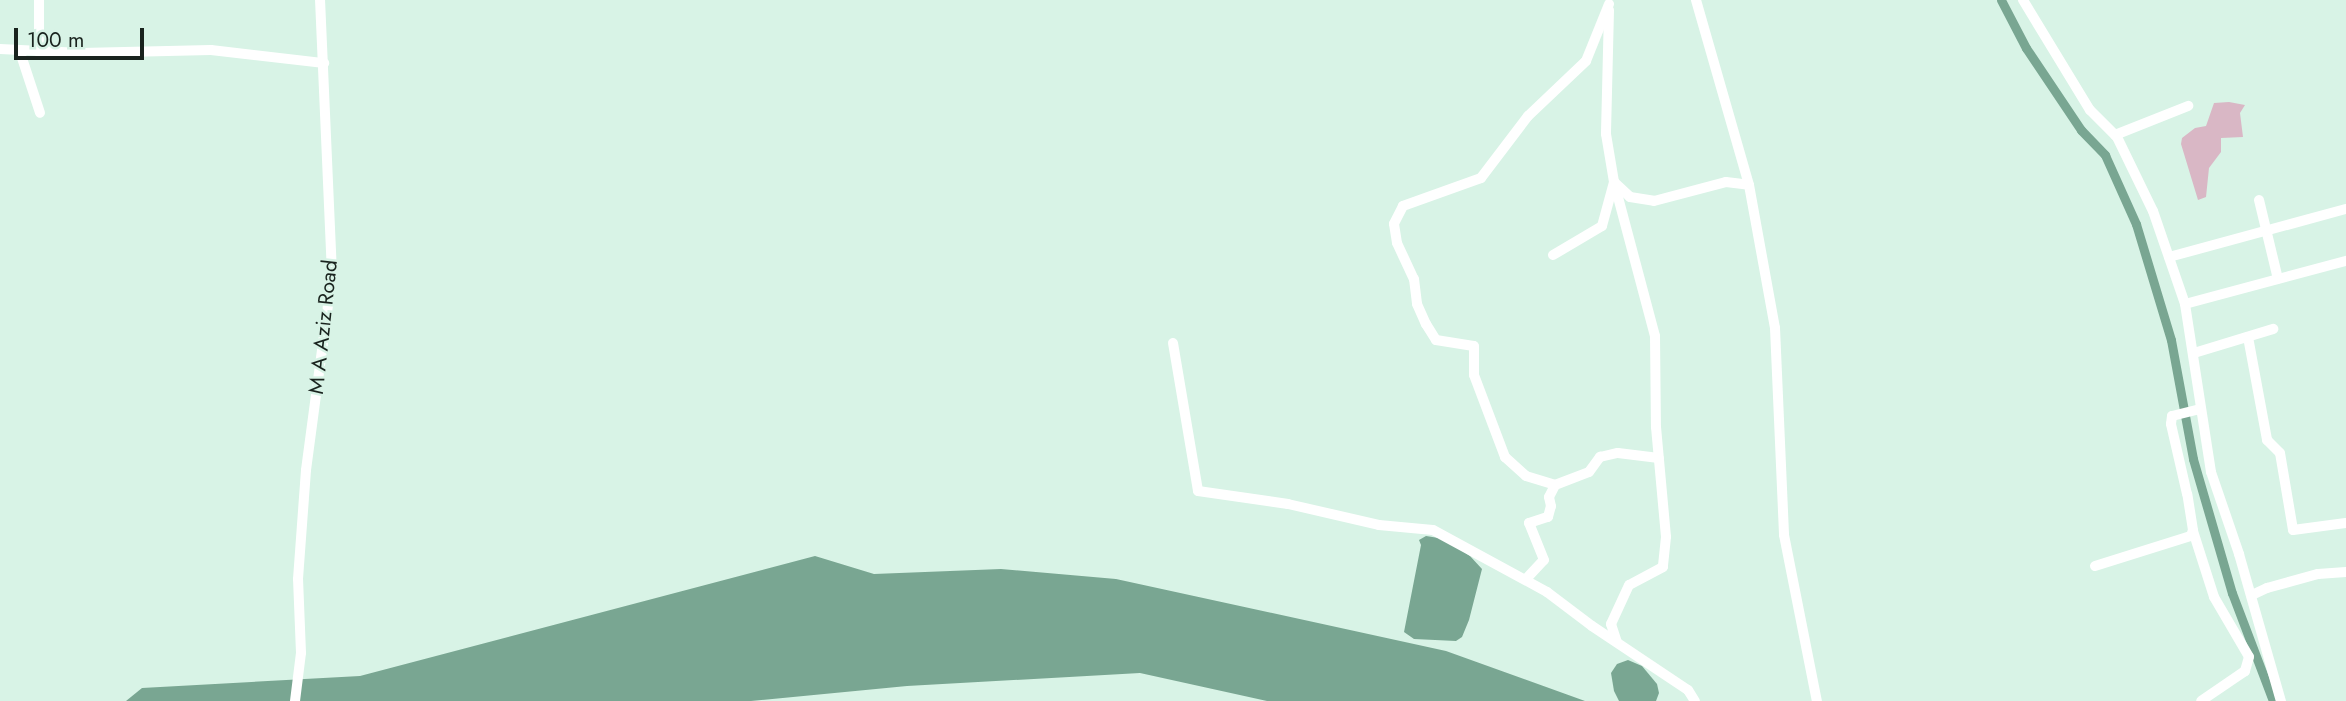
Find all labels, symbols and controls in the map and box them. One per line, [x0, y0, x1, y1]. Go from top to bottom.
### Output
scale bar [18, 14, 147, 58]
text: 100 m [27, 25, 84, 55]
street label: M A Aziz Road [303, 259, 343, 395]

